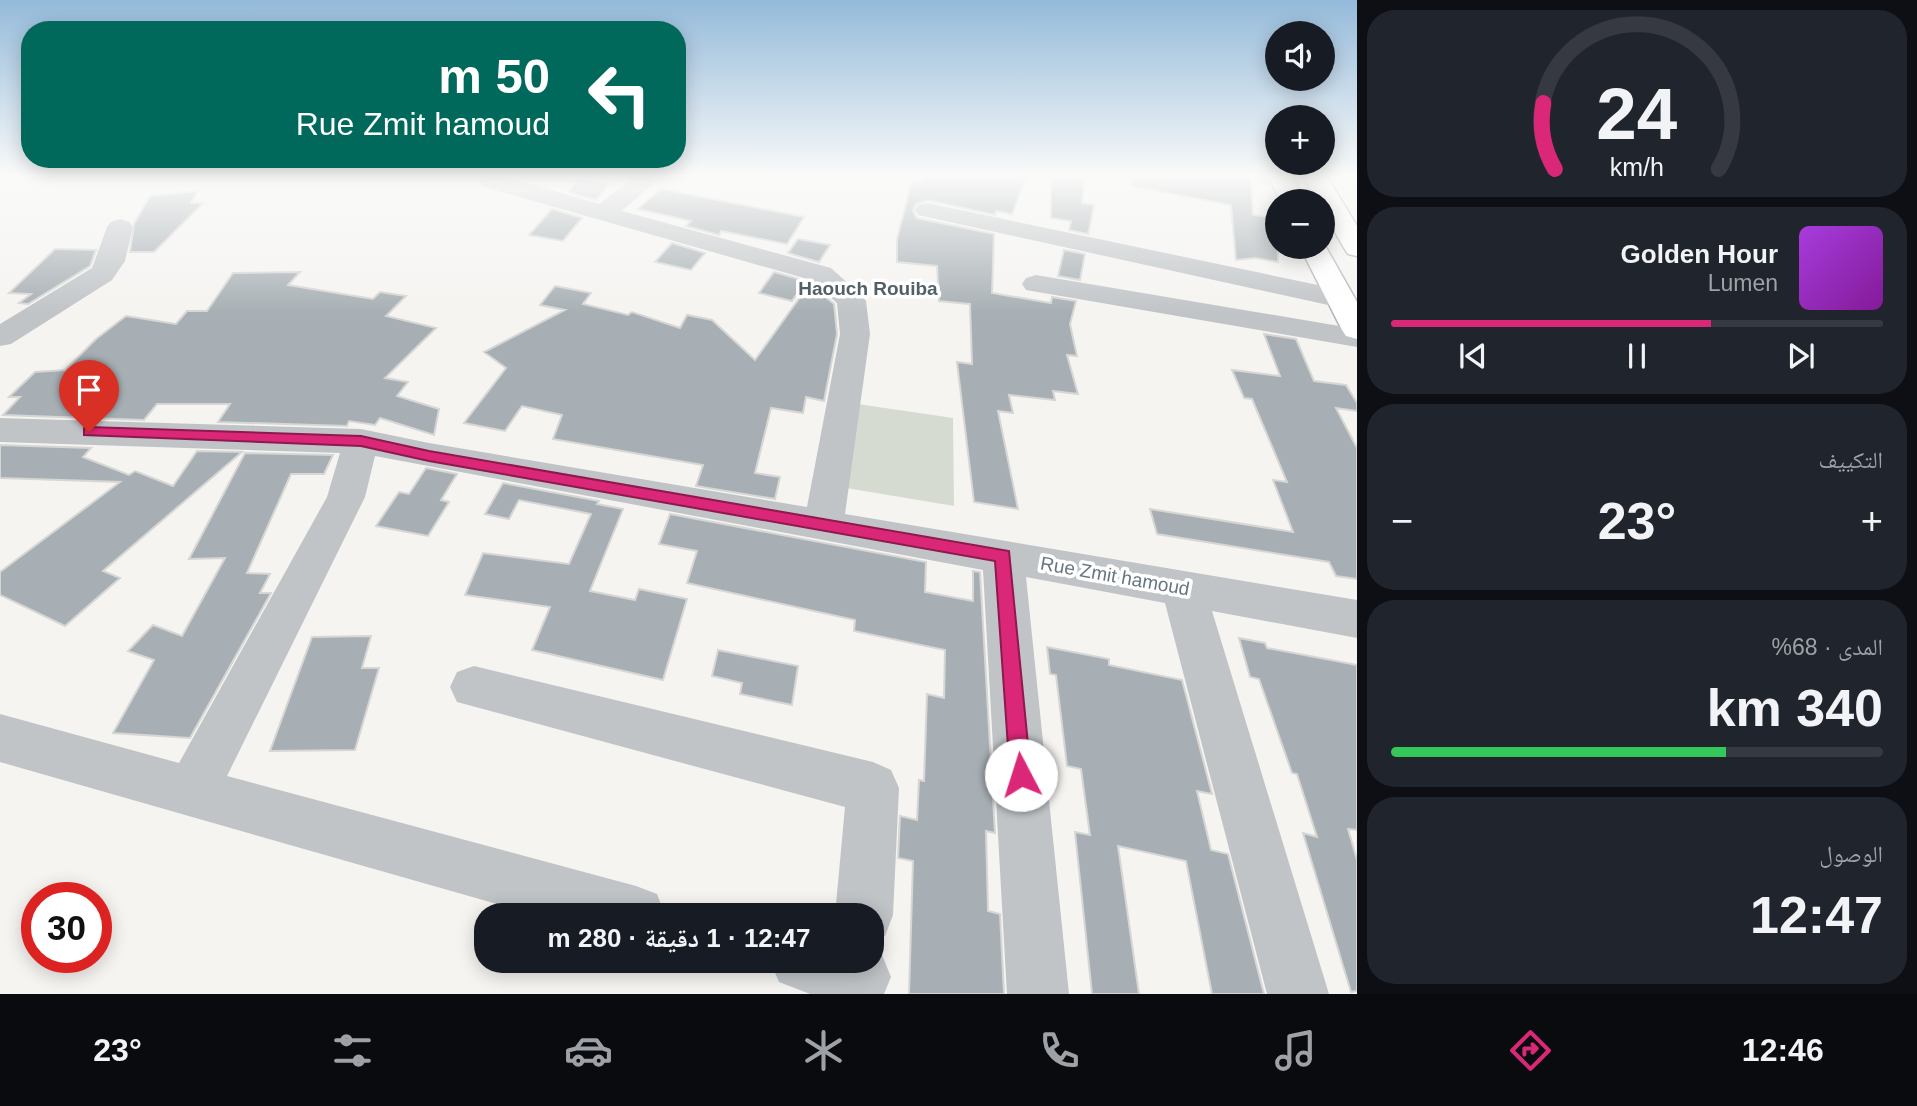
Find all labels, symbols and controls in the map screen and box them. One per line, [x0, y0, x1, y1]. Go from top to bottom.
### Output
map controls [1265, 21, 1335, 259]
button: sound [1265, 21, 1335, 91]
text: 50 m [438, 49, 550, 103]
icon: left [574, 49, 665, 140]
text: 24 [1597, 74, 1678, 155]
button: + [1265, 105, 1335, 175]
text: Rue Zmit hamoud [296, 106, 550, 142]
text: km/h [1610, 153, 1664, 181]
button: − [1265, 189, 1335, 259]
text: Golden Hour [1621, 239, 1778, 269]
text: Lumen [1708, 270, 1778, 296]
district label: Haouch Rouiba [798, 278, 938, 299]
icon: previous [1454, 337, 1492, 375]
icon: pause [1618, 337, 1656, 375]
icon: next [1782, 337, 1820, 375]
pin [59, 360, 119, 432]
icon: arrive [70, 371, 108, 409]
text: التكييف [1818, 447, 1883, 473]
text: 23° [1598, 492, 1676, 550]
text: − [1391, 500, 1413, 542]
text: + [1861, 500, 1883, 542]
street label: Rue Zmit hamoud [1039, 553, 1191, 599]
text: المدى · 68% [1772, 634, 1883, 660]
text: 340 km [1707, 679, 1883, 737]
position arrow [984, 738, 1058, 812]
text: الوصول [1819, 841, 1883, 867]
speed limit sign: 30 [21, 882, 112, 973]
text: 12:47 [1750, 886, 1883, 944]
text: 12:47 · 1 دقيقة · 280 m [548, 923, 810, 953]
icon: filters [328, 1026, 377, 1075]
icon: car [564, 1026, 613, 1075]
icon: climate [799, 1026, 848, 1075]
icon: phone [1035, 1026, 1084, 1075]
icon: music [1271, 1026, 1320, 1075]
icon: directions [1506, 1026, 1555, 1075]
text: 23° [93, 1032, 142, 1068]
text: 12:46 [1742, 1032, 1824, 1068]

